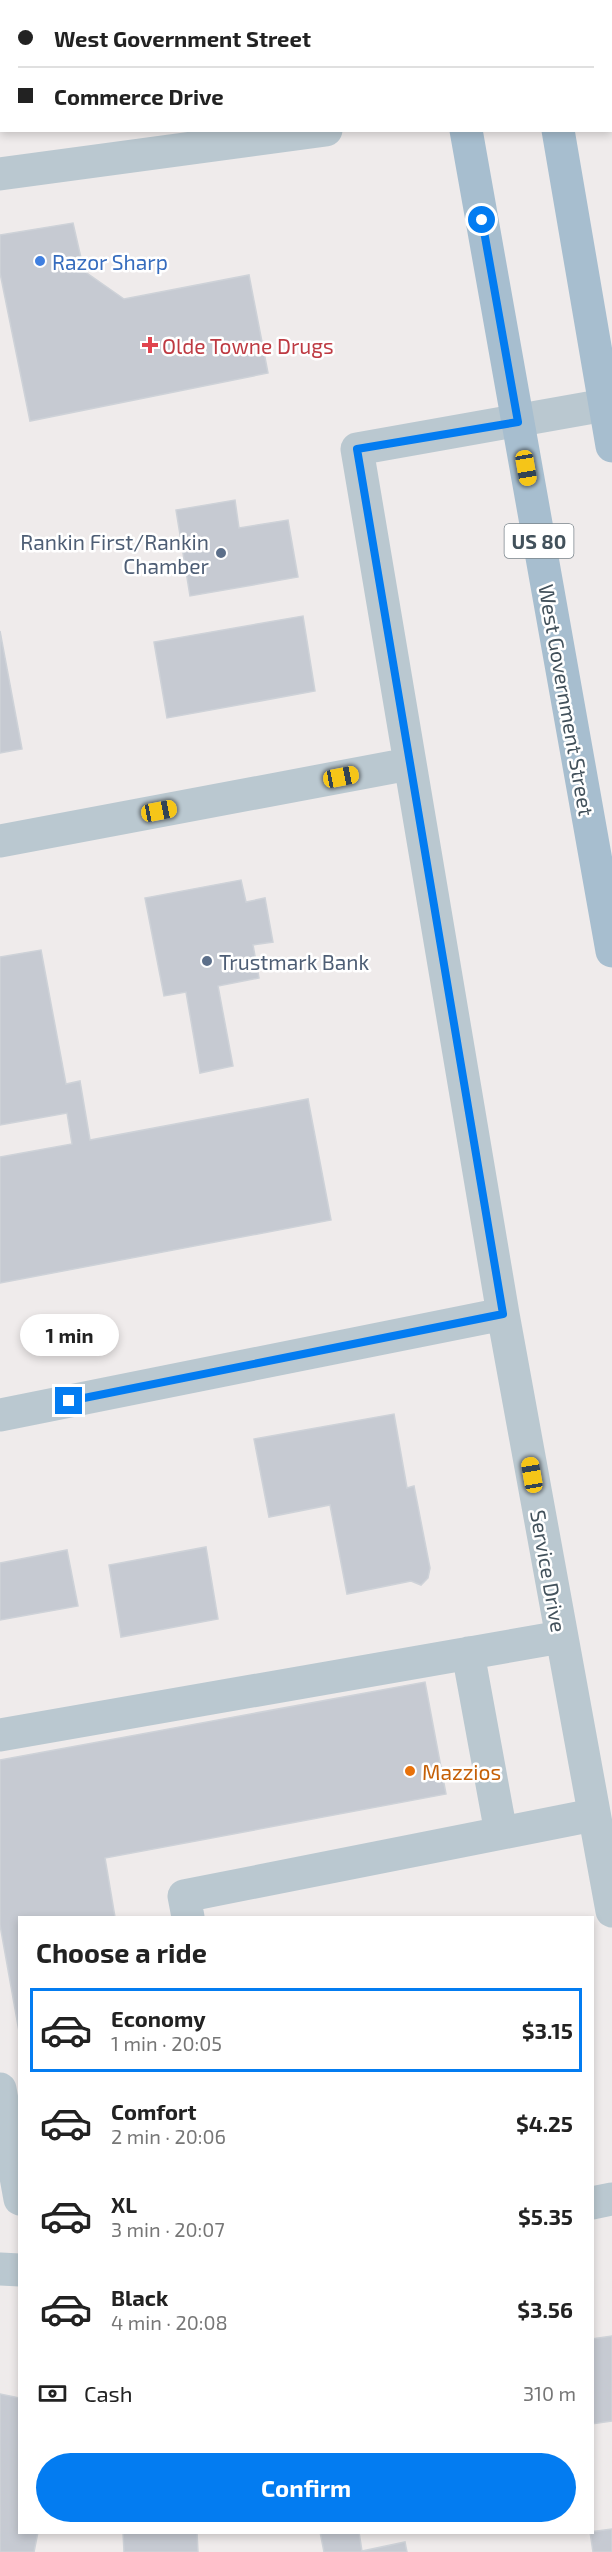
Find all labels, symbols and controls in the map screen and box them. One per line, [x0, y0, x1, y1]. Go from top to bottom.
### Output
text: West Government Street [54, 25, 311, 51]
text: Commerce Drive [54, 83, 224, 109]
route start [468, 206, 495, 233]
place label: Razor Sharp [52, 249, 168, 274]
marker: Razor Sharp [33, 254, 47, 268]
place label: Olde Towne Drugs [162, 333, 334, 358]
marker: Olde Towne Drugs [143, 338, 157, 352]
car [514, 449, 538, 487]
road number: US 80 [504, 524, 574, 558]
place label: Rankin First/Rankin Chamber [20, 529, 210, 578]
marker: Rankin First/Rankin Chamber [214, 546, 228, 560]
street label: West Government Street [534, 582, 600, 818]
car [322, 765, 360, 789]
car [140, 799, 178, 823]
place label: Trustmark Bank [219, 949, 370, 974]
marker: Trustmark Bank [200, 954, 214, 968]
callout: 1 min [20, 1314, 118, 1356]
text: 1 min [45, 1323, 94, 1347]
route end [55, 1387, 82, 1414]
car [520, 1456, 544, 1494]
street label: Service Drive [526, 1508, 572, 1634]
place label: Mazzios [422, 1759, 501, 1784]
marker: Mazzios [403, 1764, 417, 1778]
text: Choose a ride [36, 1936, 207, 1968]
icon: car [39, 2003, 93, 2057]
text: Economy [111, 2005, 206, 2031]
text: $3.15 [522, 2017, 573, 2043]
text: 1 min · 20:05 [111, 2031, 222, 2055]
icon: car [39, 2096, 93, 2150]
text: Comfort [111, 2098, 196, 2124]
text: $4.25 [516, 2110, 573, 2136]
text: 2 min · 20:06 [111, 2124, 226, 2148]
icon: car [39, 2189, 93, 2243]
text: XL [111, 2191, 137, 2217]
text: $5.35 [518, 2203, 573, 2229]
text: 3 min · 20:07 [111, 2217, 225, 2241]
icon: car [39, 2282, 93, 2336]
text: Black [111, 2284, 168, 2310]
text: $3.56 [517, 2296, 573, 2322]
text: 4 min · 20:08 [111, 2310, 228, 2334]
icon: cash [36, 2377, 69, 2410]
text: Cash [84, 2380, 133, 2406]
text: 310 m [523, 2381, 576, 2405]
button: Confirm [36, 2453, 576, 2522]

